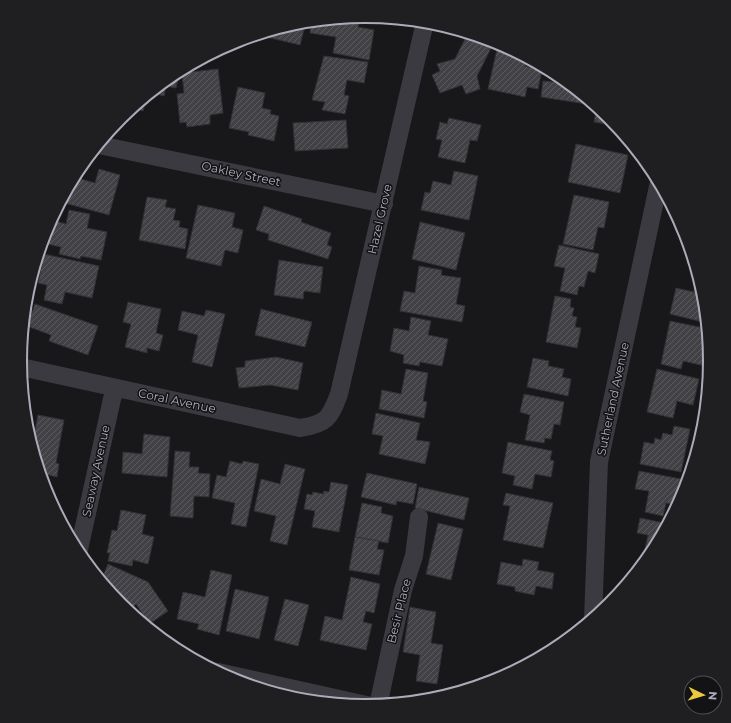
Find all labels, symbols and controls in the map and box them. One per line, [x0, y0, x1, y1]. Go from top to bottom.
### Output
street label: Oakley Street [200, 158, 282, 189]
street label: Hazel Grove [364, 182, 395, 255]
street label: Sutherland Avenue [593, 341, 632, 457]
street label: Coral Avenue [137, 385, 217, 416]
street label: Seaway Avenue [78, 424, 113, 518]
street label: Besir Place [383, 577, 414, 645]
north arrow [683, 675, 723, 715]
text: N [706, 691, 720, 701]

